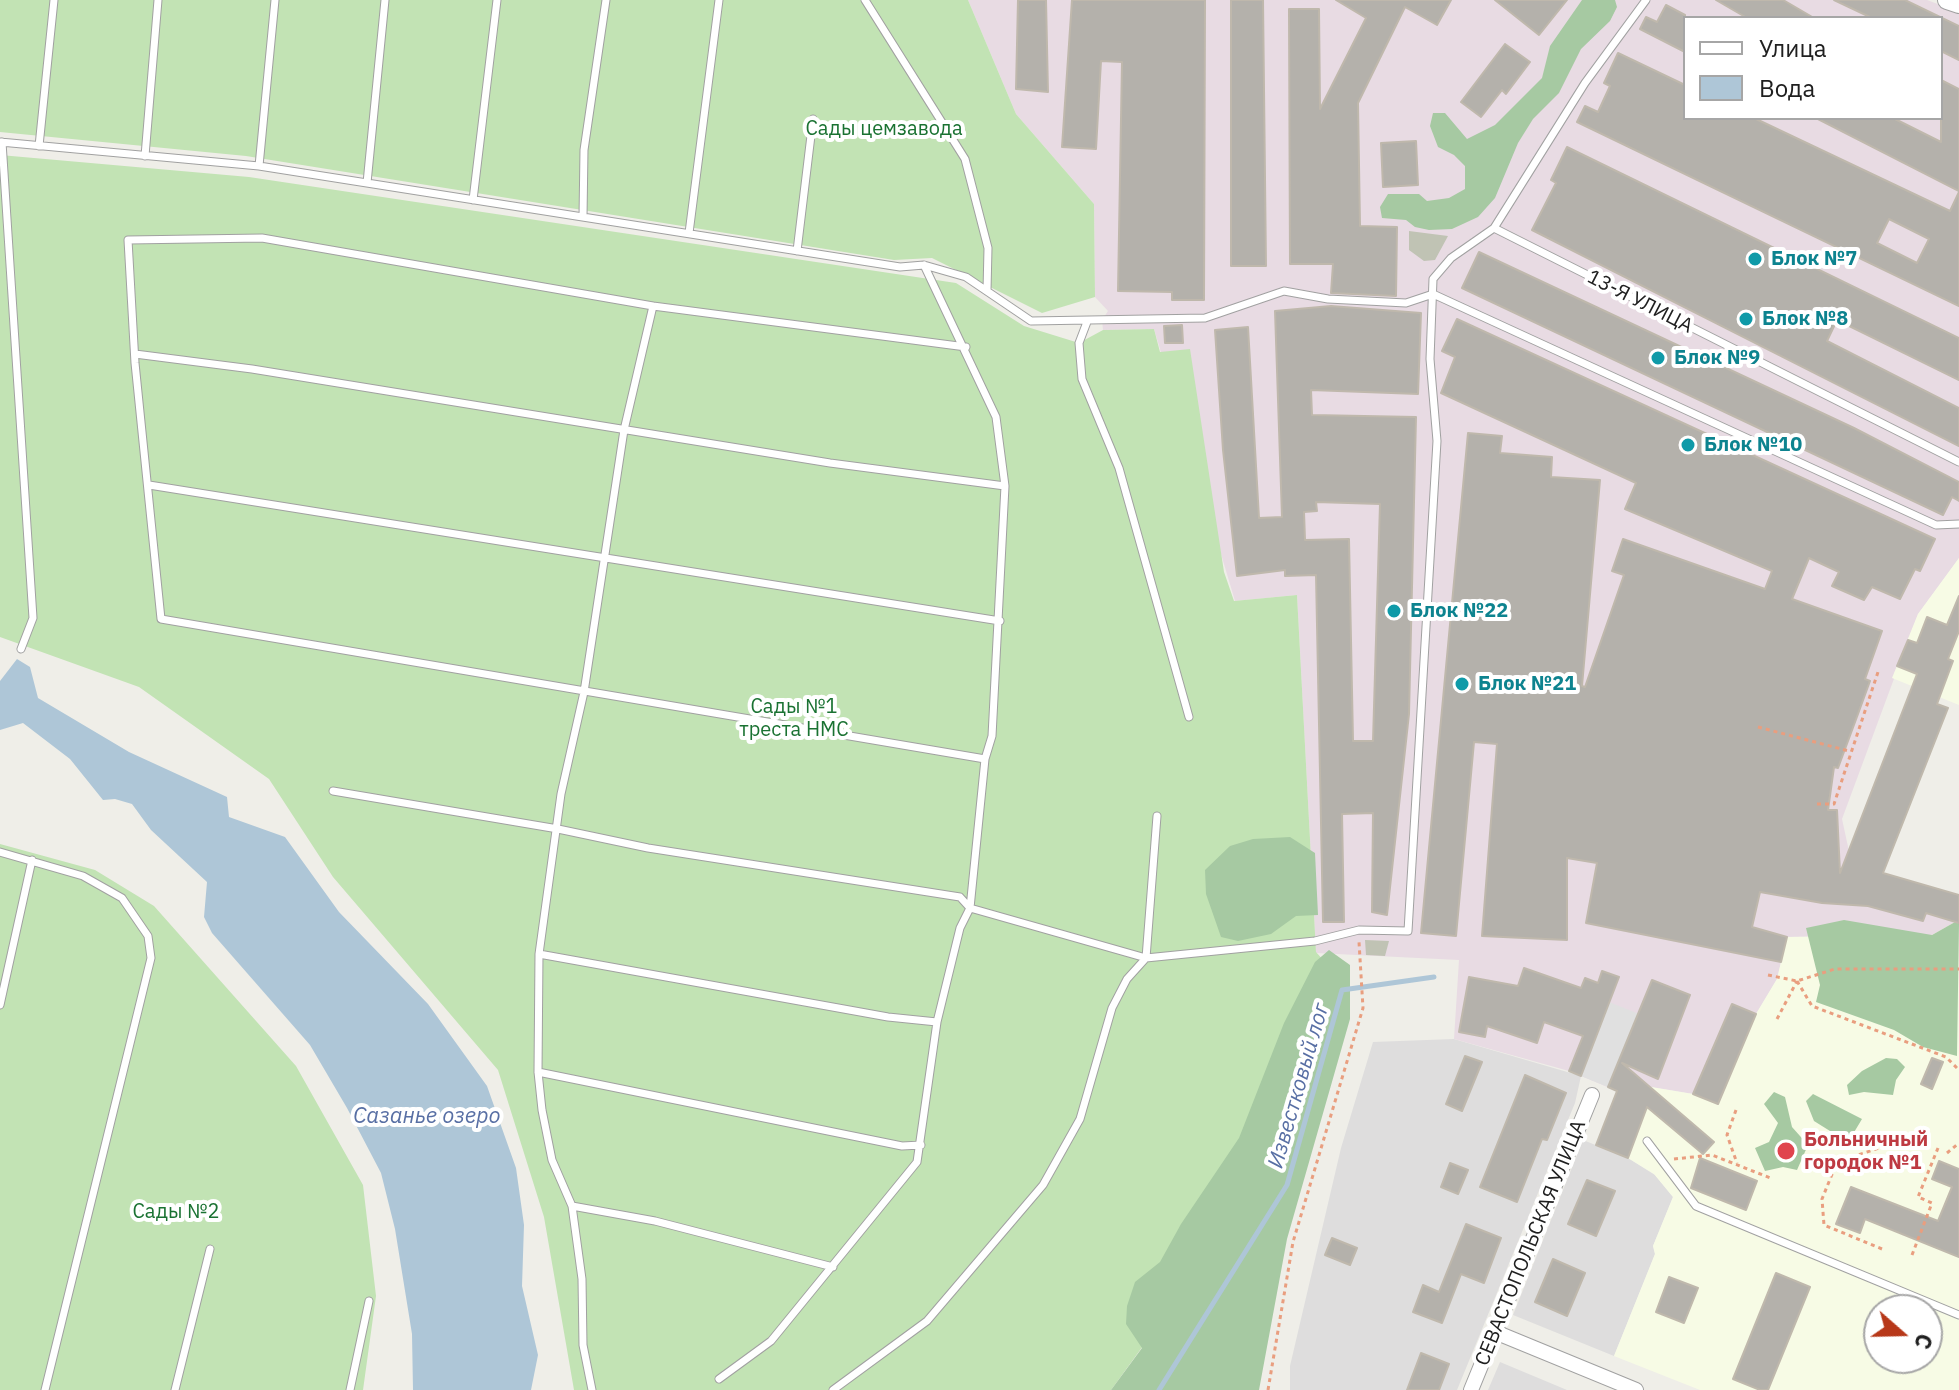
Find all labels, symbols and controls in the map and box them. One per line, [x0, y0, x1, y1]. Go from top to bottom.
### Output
legend [1683, 16, 1943, 120]
text: Улица [1759, 32, 1827, 64]
text: Вода [1759, 72, 1815, 104]
park label: Сады цемзавода [805, 117, 963, 141]
place label: Блок №7 [1771, 247, 1857, 271]
marker: Блок №7 [1746, 250, 1764, 268]
street label: 13-Я УЛИЦА [1583, 265, 1697, 339]
place label: Блок №8 [1762, 307, 1848, 331]
marker: Блок №8 [1737, 310, 1755, 328]
place label: Блок №9 [1674, 346, 1760, 370]
marker: Блок №9 [1649, 349, 1667, 367]
place label: Блок №10 [1704, 433, 1802, 457]
marker: Блок №10 [1679, 436, 1697, 454]
place label: Блок №22 [1410, 599, 1508, 623]
marker: Блок №22 [1385, 602, 1403, 620]
place label: Блок №21 [1478, 672, 1576, 696]
marker: Блок №21 [1453, 675, 1471, 693]
park label: Сады №1 треста НМС [739, 695, 849, 742]
water label: Известковый лог [1263, 1001, 1335, 1171]
water label: Сазанье озеро [353, 1104, 501, 1130]
street label: СЕВАСТОПОЛЬСКАЯ УЛИЦА [1471, 1117, 1591, 1369]
place label: Больничный городок №1 [1804, 1128, 1928, 1175]
marker: Больничный городок №1 [1775, 1140, 1797, 1162]
park label: Сады №2 [132, 1200, 220, 1224]
north arrow [1863, 1294, 1943, 1374]
text: С [1908, 1330, 1940, 1353]

